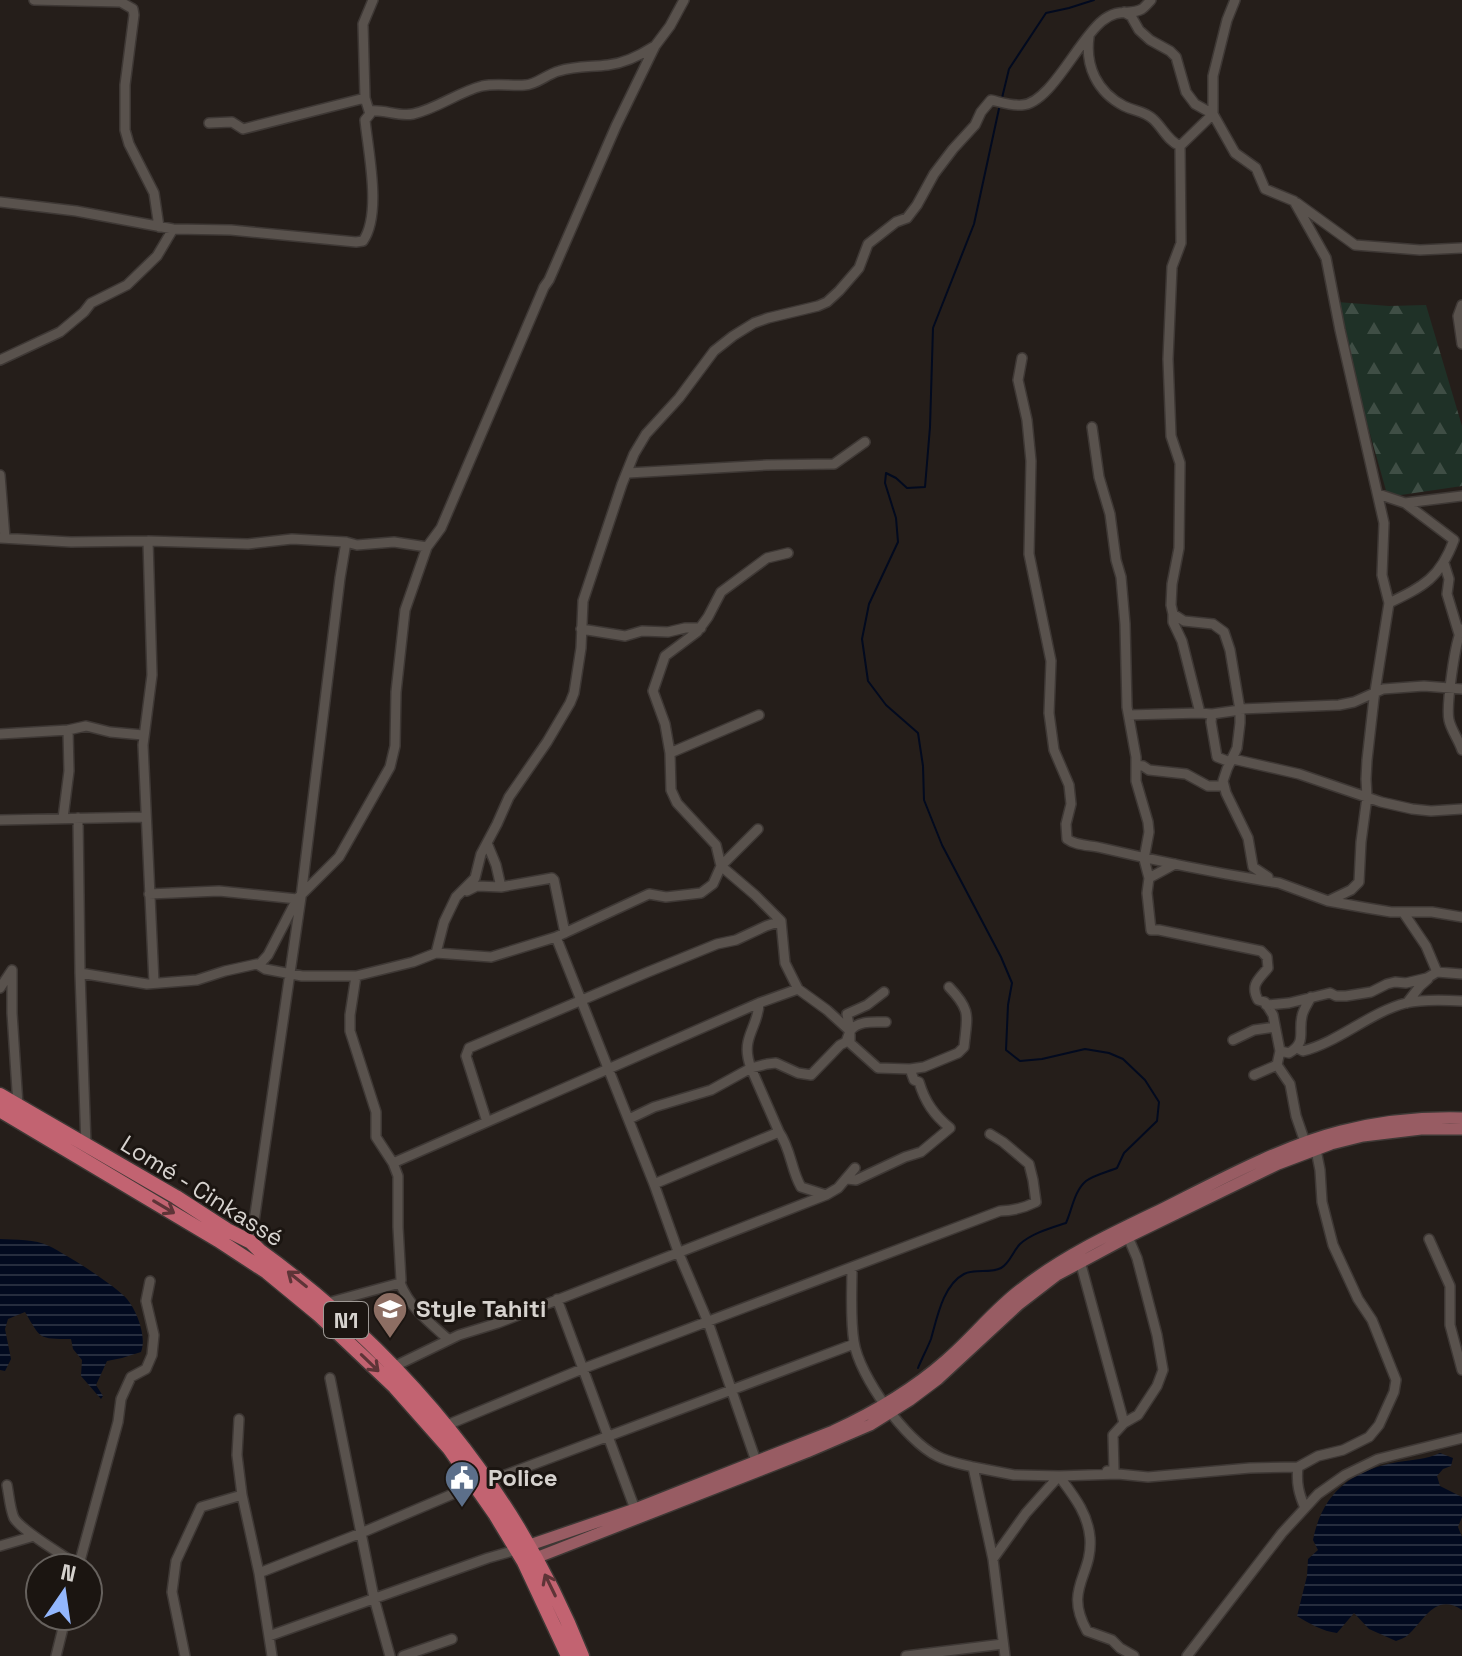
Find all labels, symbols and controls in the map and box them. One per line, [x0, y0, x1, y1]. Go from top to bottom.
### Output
street label: Lomé - Cinkassé [115, 1128, 290, 1253]
one-way arrow [151, 1200, 175, 1215]
one-way arrow [287, 1270, 308, 1288]
school or university icon: Style Tahiti [371, 1290, 409, 1340]
place label: Style Tahiti [416, 1293, 546, 1324]
road number: N1 [324, 1302, 368, 1338]
one-way arrow [360, 1353, 380, 1372]
public building icon: Police [443, 1459, 481, 1509]
place label: Police [488, 1462, 558, 1493]
north arrow [24, 1552, 104, 1632]
text: N [58, 1557, 79, 1588]
one-way arrow [542, 1573, 557, 1597]

